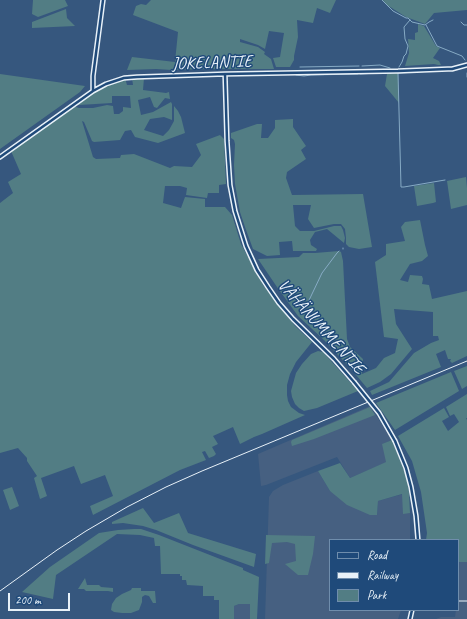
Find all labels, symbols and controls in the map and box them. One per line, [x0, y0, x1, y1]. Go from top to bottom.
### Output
street label: JOKELANTIE [172, 51, 252, 75]
street label: VÄHÄNUMMENTIE [273, 275, 369, 379]
legend [329, 539, 459, 611]
text: Road [367, 547, 387, 563]
text: Railway [367, 567, 398, 583]
scale bar [10, 585, 72, 611]
text: Park [367, 587, 386, 603]
text: 200 m [15, 592, 41, 608]

